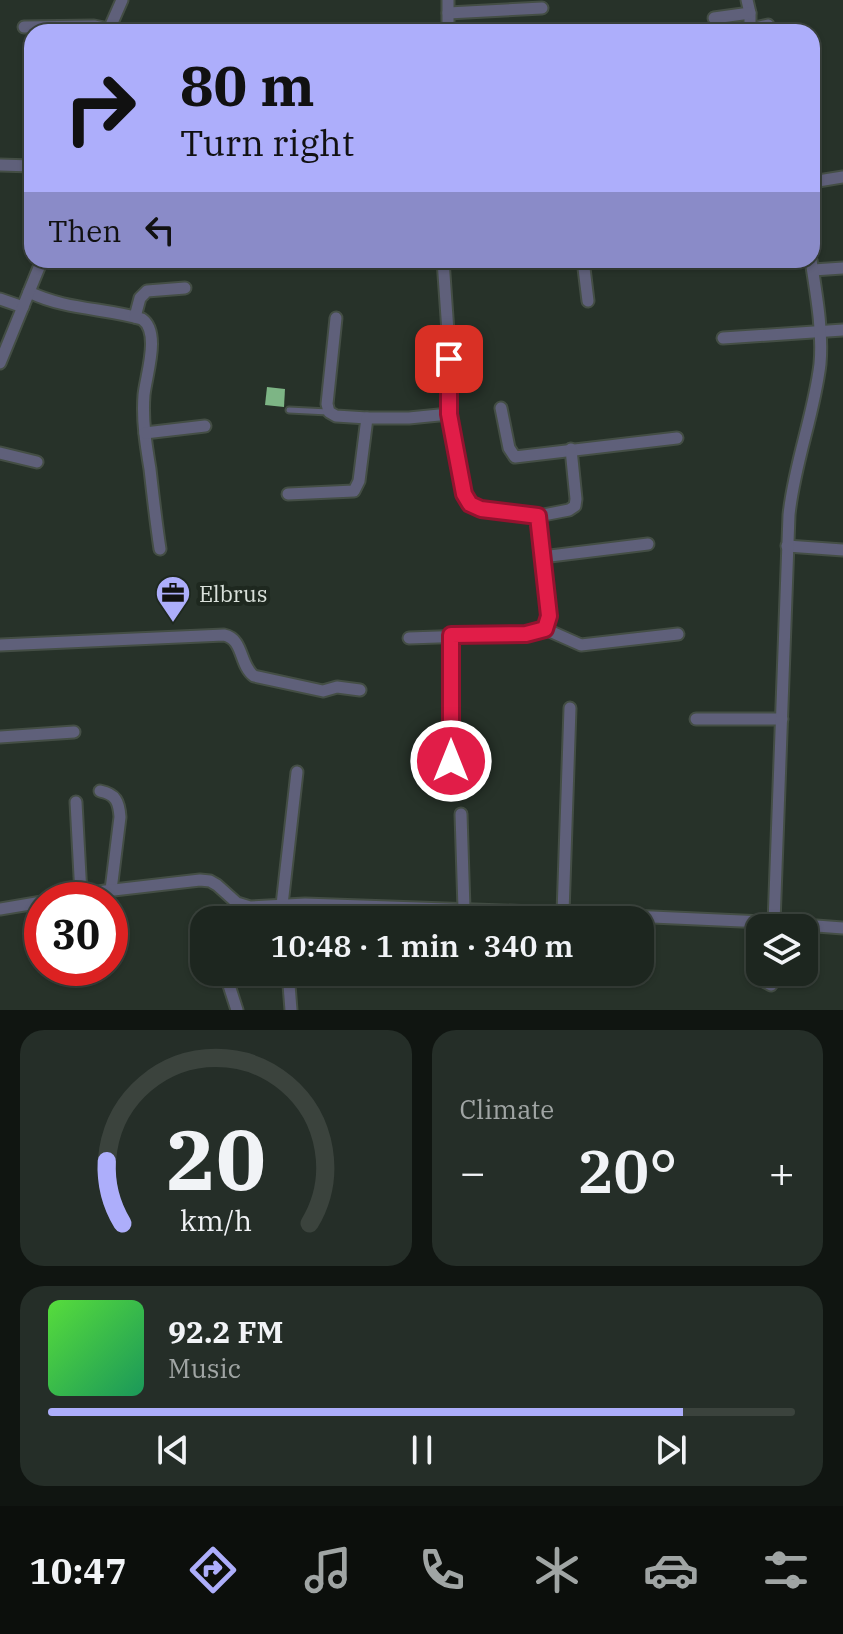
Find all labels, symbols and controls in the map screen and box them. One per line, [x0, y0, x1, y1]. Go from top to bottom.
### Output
text: 80 m [180, 49, 315, 121]
icon: right [48, 56, 152, 160]
text: Turn right [180, 119, 354, 166]
icon: left [138, 208, 182, 252]
text: Then [48, 211, 122, 250]
pin [415, 325, 483, 393]
icon: arrive [427, 337, 471, 381]
office icon: Elbrus [154, 574, 192, 624]
place label: Elbrus [199, 579, 267, 608]
position arrow [409, 719, 493, 803]
speed limit sign: 30 [24, 882, 128, 986]
map controls [746, 914, 818, 986]
button: layers [746, 914, 818, 986]
text: 10:48 · 1 min · 340 m [271, 926, 573, 965]
text: Climate [460, 1092, 554, 1126]
text: 20 [166, 1105, 266, 1213]
text: 20° [577, 1131, 677, 1210]
text: − [460, 1143, 486, 1200]
text: + [769, 1143, 795, 1200]
text: km/h [180, 1202, 252, 1239]
text: 92.2 FM [168, 1312, 283, 1351]
text: Music [168, 1351, 241, 1385]
icon: previous [151, 1428, 195, 1472]
icon: pause [400, 1428, 444, 1472]
icon: next [649, 1428, 693, 1472]
icon: directions [185, 1542, 241, 1598]
icon: music [300, 1542, 356, 1598]
icon: phone [414, 1542, 470, 1598]
icon: climate [529, 1542, 585, 1598]
icon: car [643, 1542, 699, 1598]
icon: filters [758, 1542, 814, 1598]
text: 10:47 [29, 1547, 127, 1594]

